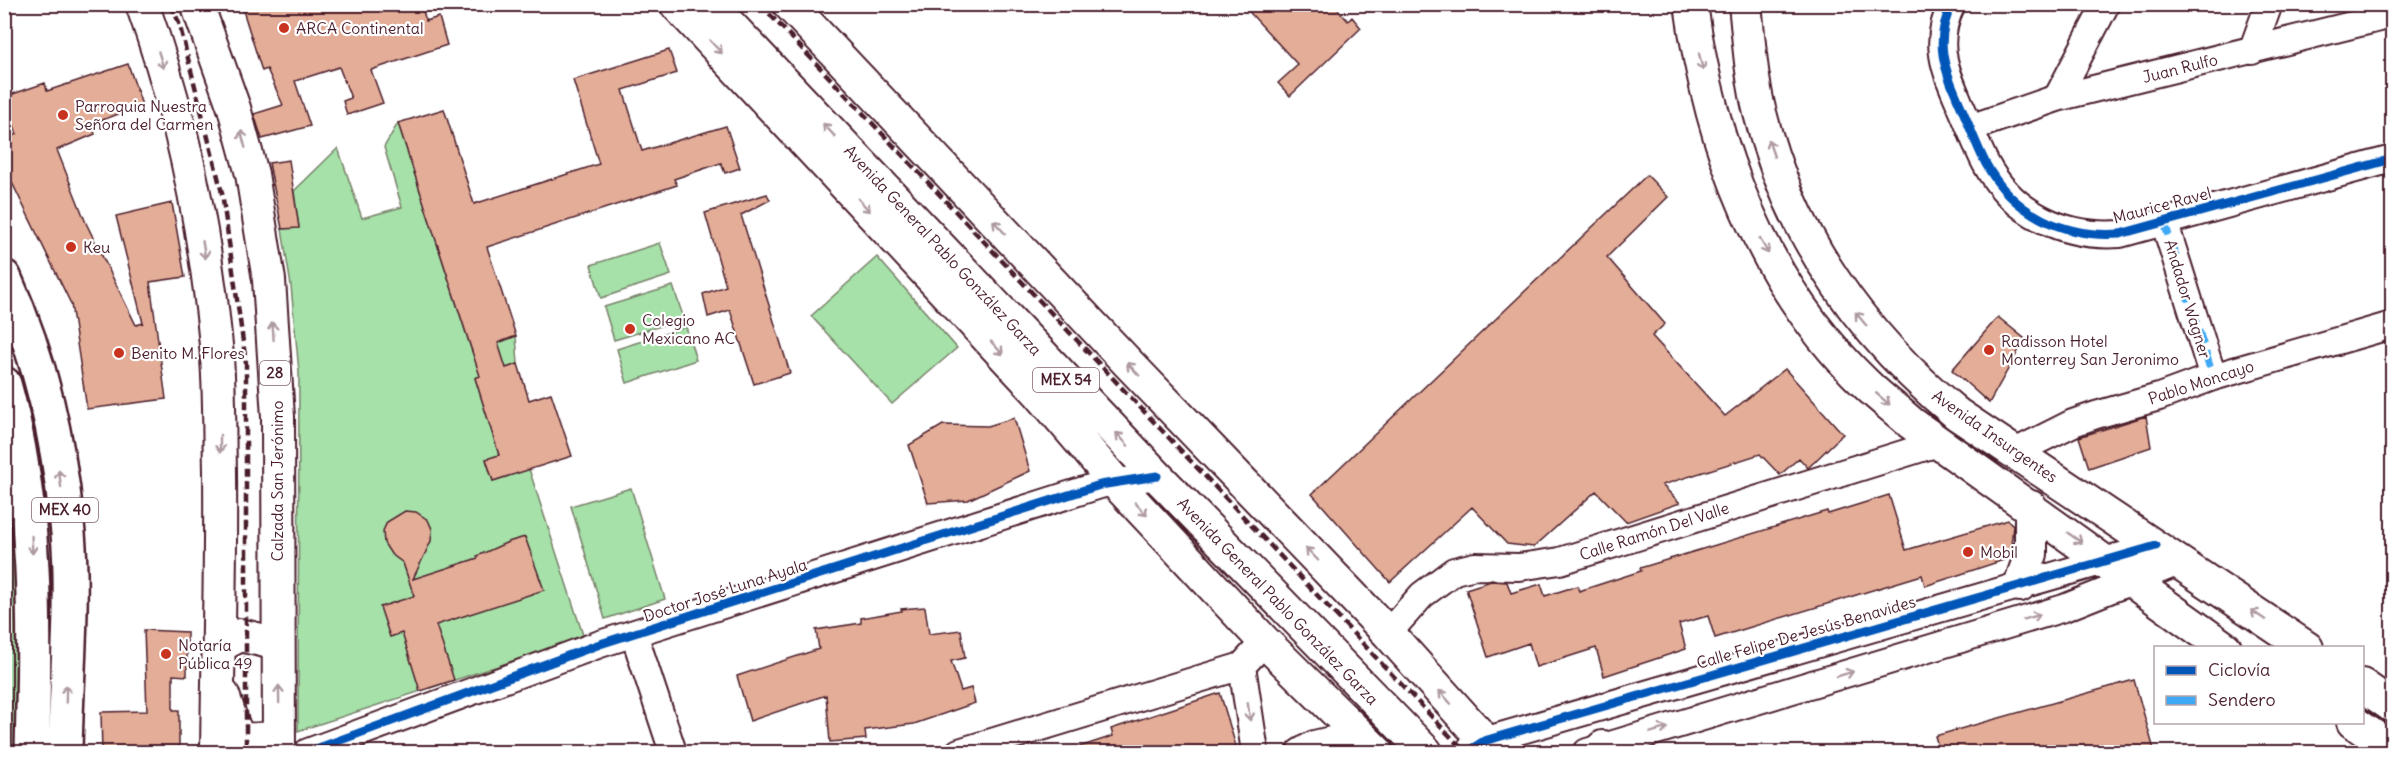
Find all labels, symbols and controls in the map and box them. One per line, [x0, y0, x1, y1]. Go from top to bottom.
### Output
place label: ARCA Continental [296, 18, 424, 38]
marker: ARCA Continental [277, 21, 291, 35]
one-way arrow [709, 40, 724, 55]
street label: Juan Rulfo [2140, 49, 2220, 87]
one-way arrow [156, 50, 167, 69]
one-way arrow [1695, 52, 1707, 71]
place label: Parroquia Nuestra Señora del Carmen [75, 96, 213, 134]
marker: Parroquia Nuestra Señora del Carmen [56, 108, 70, 122]
one-way arrow [822, 122, 836, 137]
one-way arrow [236, 130, 248, 149]
one-way arrow [1764, 139, 1775, 158]
street label: Avenida General Pablo González Garza [840, 141, 1046, 359]
street label: Maurice Ravel [2111, 182, 2213, 228]
one-way arrow [856, 198, 871, 213]
one-way arrow [992, 220, 1006, 235]
place label: Keu [83, 237, 110, 257]
one-way arrow [1758, 237, 1770, 254]
street label: Andador Wagner [2160, 237, 2216, 361]
one-way arrow [198, 239, 209, 259]
marker: Keu [64, 240, 78, 254]
place label: Colegio Mexicano AC [642, 310, 735, 348]
one-way arrow [1855, 311, 1868, 327]
one-way arrow [267, 322, 278, 342]
marker: Colegio Mexicano AC [623, 322, 637, 336]
place label: Radisson Hotel Monterrey San Jeronimo [2001, 331, 2179, 369]
one-way arrow [989, 340, 1003, 355]
place label: Benito M. Flores [131, 343, 245, 363]
marker: Radisson Hotel Monterrey San Jeronimo [1982, 343, 1996, 357]
marker: Benito M. Flores [112, 346, 126, 360]
street label: Pablo Moncayo [2146, 356, 2256, 408]
road number: 28 [260, 361, 290, 385]
one-way arrow [1126, 361, 1140, 376]
road number: MEX 54 [1033, 368, 1099, 392]
street label: Avenida Insurgentes [1928, 385, 2062, 487]
one-way arrow [1875, 392, 1891, 405]
street label: Calzada San Jerónimo [267, 400, 287, 562]
one-way arrow [1115, 432, 1129, 447]
one-way arrow [214, 433, 226, 453]
one-way arrow [55, 469, 66, 489]
street label: Avenida General Pablo González Garza [1173, 493, 1383, 709]
street label: Calle Ramón Del Valle [1577, 497, 1731, 565]
road number: MEX 40 [32, 498, 98, 522]
one-way arrow [1133, 501, 1147, 516]
one-way arrow [2066, 532, 2082, 544]
one-way arrow [26, 534, 37, 554]
place label: Mobil [1980, 542, 2018, 562]
marker: Mobil [1961, 545, 1975, 559]
one-way arrow [1305, 547, 1319, 562]
street label: Doctor José Luna Ayala [640, 554, 810, 626]
street label: Calle Felipe De Jesús Benavides [1694, 591, 1918, 673]
one-way arrow [2251, 609, 2267, 621]
one-way arrow [2022, 611, 2041, 622]
place label: Notaría Pública 49 [178, 635, 252, 673]
legend [2154, 646, 2364, 724]
marker: Notaría Pública 49 [159, 647, 173, 661]
text: Ciclovía [2208, 658, 2270, 681]
one-way arrow [1835, 668, 1854, 679]
one-way arrow [60, 685, 72, 705]
one-way arrow [273, 685, 285, 705]
text: Sendero [2208, 688, 2276, 711]
one-way arrow [1438, 690, 1452, 705]
one-way arrow [1243, 702, 1254, 722]
one-way arrow [1649, 724, 1668, 735]

